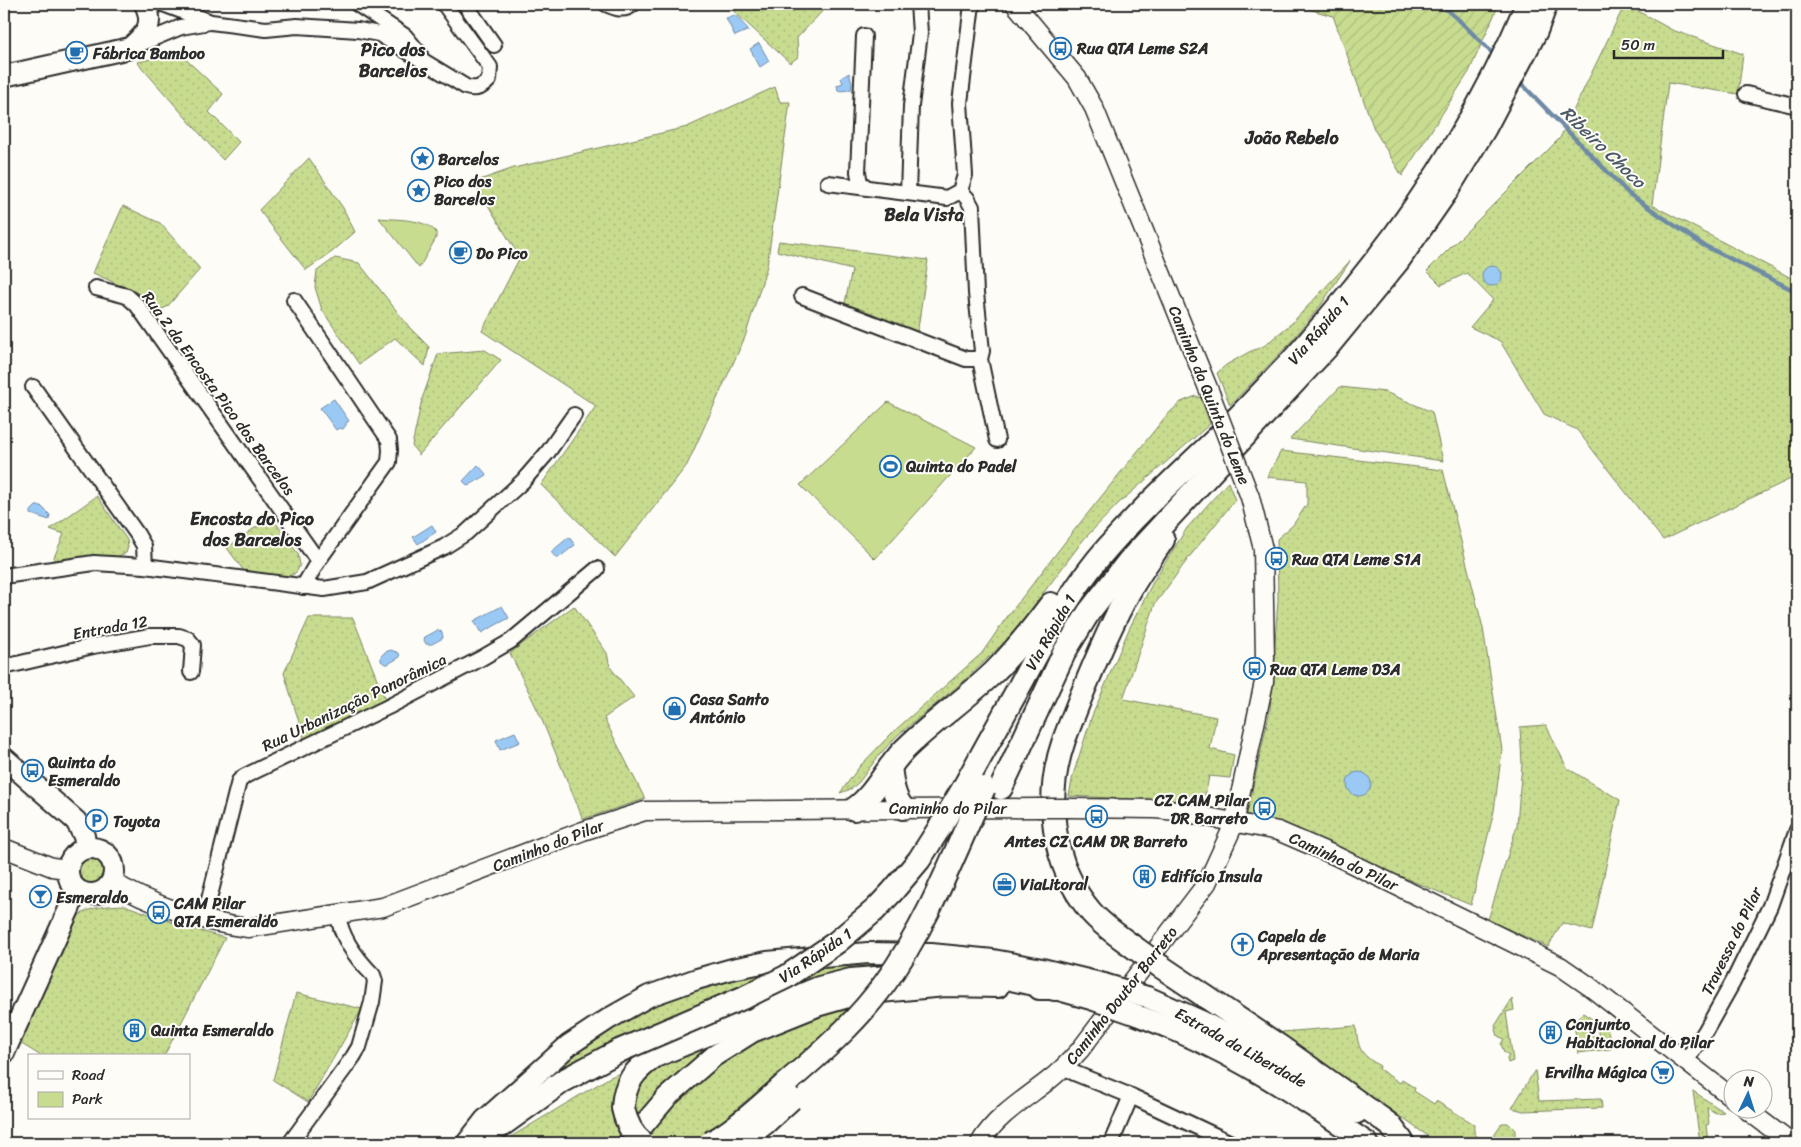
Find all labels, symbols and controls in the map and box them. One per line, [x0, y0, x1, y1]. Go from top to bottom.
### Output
scale bar [1614, 28, 1722, 60]
text: 50 m [1621, 32, 1656, 58]
district label: Pico dos Barcelos [359, 34, 428, 87]
place label: Rua QTA Leme S2A [1076, 34, 1209, 63]
bus stop icon: Rua QTA Leme S2A [1049, 36, 1073, 60]
place label: Fábrica Bamboo [92, 39, 206, 68]
cafe icon: Fábrica Bamboo [65, 41, 89, 65]
water label: Ribeiro Choco [1553, 98, 1654, 197]
district label: João Rebelo [1244, 122, 1340, 154]
place label: Barcelos [438, 145, 499, 174]
place icon: Barcelos [410, 147, 434, 171]
place label: Pico dos Barcelos [434, 167, 495, 214]
place icon: Pico dos Barcelos [406, 178, 430, 202]
district label: Bela Vista [884, 199, 964, 231]
place label: Do Pico [476, 239, 528, 268]
cafe icon: Do Pico [448, 241, 472, 265]
street label: Rua 2 da Encosta Pico dos Barcelos [134, 285, 303, 502]
street label: Via Rápida 1 [1280, 289, 1357, 372]
street label: Caminho da Quinta do Leme [1160, 301, 1259, 489]
place label: Quinta do Padel [905, 452, 1018, 481]
sports icon: Quinta do Padel [878, 454, 902, 478]
district label: Encosta do Pico dos Barcelos [190, 503, 315, 556]
place label: Rua QTA Leme S1A [1291, 545, 1421, 574]
bus stop icon: Rua QTA Leme S1A [1264, 547, 1288, 571]
street label: Via Rápida 1 [1017, 588, 1084, 676]
street label: Entrada 12 [70, 607, 150, 648]
street label: Rua Urbanização Panorâmica [257, 645, 452, 760]
place label: Rua QTA Leme D3A [1269, 655, 1401, 684]
bus stop icon: Rua QTA Leme D3A [1242, 657, 1266, 681]
place label: Casa Santo António [689, 685, 770, 732]
shop icon: Casa Santo António [662, 696, 686, 720]
place label: Quinta do Esmeraldo [47, 748, 120, 795]
bus stop icon: Quinta do Esmeraldo [20, 759, 44, 783]
place label: CZ CAM Pilar DR Barreto [1153, 786, 1249, 833]
street label: Caminho do Pilar [889, 794, 1008, 823]
bus stop icon: CZ CAM Pilar DR Barreto [1252, 797, 1276, 821]
bus stop icon: Antes CZ CAM DR Barreto [1084, 805, 1108, 829]
place label: Toyota [113, 807, 161, 836]
parking icon: Toyota [85, 809, 109, 833]
street label: Caminho do Pilar [488, 810, 610, 880]
street label: Caminho do Pilar [1284, 823, 1405, 900]
place label: Antes CZ CAM DR Barreto [1004, 827, 1187, 856]
place label: Edifício Insula [1161, 862, 1263, 891]
building icon: Edifício Insula [1133, 864, 1157, 888]
place label: ViaLitoral [1020, 870, 1089, 899]
office icon: ViaLitoral [992, 872, 1016, 896]
street label: Travessa do Pilar [1693, 881, 1771, 1001]
place label: Esmeraldo [56, 883, 128, 912]
bar icon: Esmeraldo [28, 885, 52, 909]
place label: CAM Pilar QTA Esmeraldo [173, 889, 278, 936]
bus stop icon: CAM Pilar QTA Esmeraldo [146, 900, 170, 924]
street label: Caminho Doutor Barreto [1058, 919, 1185, 1071]
street label: Via Rápida 1 [772, 920, 858, 991]
place label: Capela de Apresentação de Maria [1257, 922, 1420, 969]
church icon: Capela de Apresentação de Maria [1230, 933, 1254, 957]
street label: Estrada da Liberdade [1169, 999, 1312, 1096]
place label: Conjunto Habitacional do Pilar [1565, 1010, 1715, 1057]
place label: Quinta Esmeraldo [150, 1016, 274, 1045]
building icon: Quinta Esmeraldo [123, 1018, 147, 1042]
building icon: Conjunto Habitacional do Pilar [1538, 1021, 1562, 1045]
legend [28, 1054, 190, 1120]
place label: Ervilha Mágica [1545, 1058, 1647, 1087]
supermarket icon: Ervilha Mágica [1651, 1060, 1675, 1084]
text: Road [72, 1062, 105, 1088]
text: N [1742, 1069, 1755, 1094]
north arrow [1724, 1070, 1774, 1120]
text: Park [72, 1086, 103, 1112]

